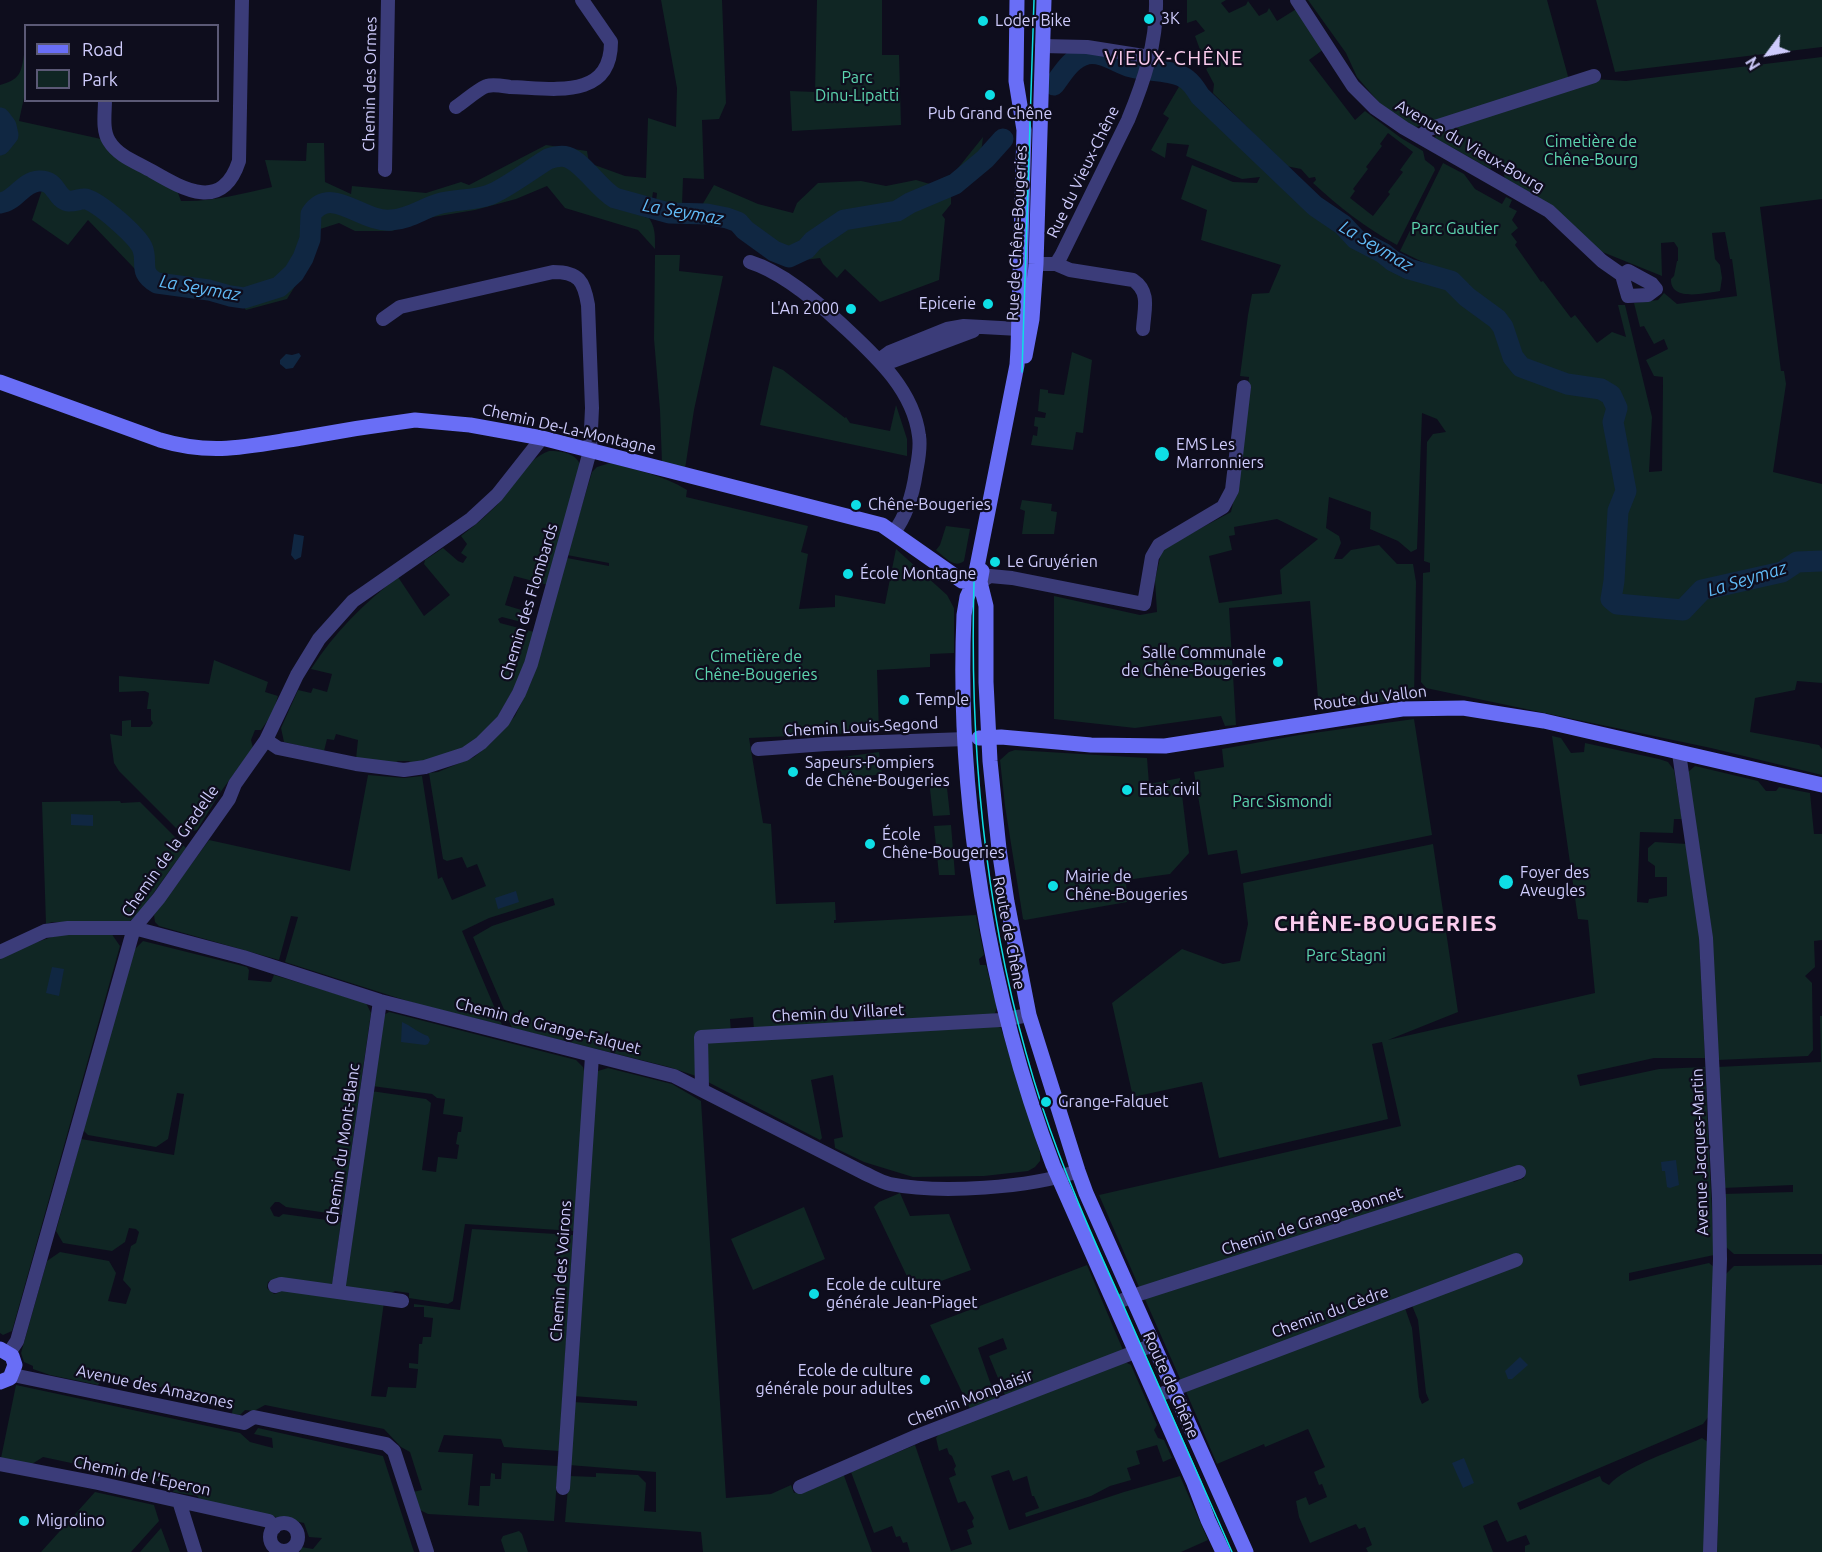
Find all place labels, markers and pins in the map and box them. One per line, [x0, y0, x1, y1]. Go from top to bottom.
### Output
place label: 3K [1161, 9, 1180, 29]
place label: Loder Bike [995, 11, 1071, 31]
marker: 3K [1142, 12, 1156, 26]
marker: Loder Bike [976, 14, 990, 28]
marker: Pub Grand Chêne [983, 88, 997, 102]
place label: Pub Grand Chêne [928, 104, 1052, 124]
place label: Epicerie [919, 294, 976, 314]
marker: Epicerie [981, 297, 995, 311]
place label: L'An 2000 [771, 299, 839, 319]
marker: L'An 2000 [844, 302, 858, 316]
place label: EMS Les Marronniers [1176, 435, 1264, 473]
marker: EMS Les Marronniers [1153, 445, 1171, 463]
place label: Chêne-Bougeries [868, 495, 991, 515]
marker: Chêne-Bougeries [849, 498, 863, 512]
place label: Le Gruyérien [1007, 552, 1098, 572]
marker: Le Gruyérien [988, 555, 1002, 569]
place label: École Montagne [860, 564, 976, 584]
marker: École Montagne [841, 567, 855, 581]
place label: Salle Communale de Chêne-Bougeries [1121, 643, 1266, 681]
marker: Salle Communale de Chêne-Bougeries [1271, 655, 1285, 669]
place label: Temple [916, 690, 969, 710]
marker: Temple [897, 693, 911, 707]
place label: Sapeurs-Pompiers de Chêne-Bougeries [805, 753, 950, 791]
marker: Sapeurs-Pompiers de Chêne-Bougeries [786, 765, 800, 779]
place label: Etat civil [1139, 780, 1200, 800]
marker: Etat civil [1120, 783, 1134, 797]
place label: École Chêne-Bougeries [882, 825, 1005, 863]
marker: École Chêne-Bougeries [863, 837, 877, 851]
place label: Foyer des Aveugles [1520, 863, 1589, 901]
place label: Mairie de Chêne-Bougeries [1065, 867, 1188, 905]
marker: Foyer des Aveugles [1497, 873, 1515, 891]
marker: Mairie de Chêne-Bougeries [1046, 879, 1060, 893]
place label: Grange-Falquet [1058, 1092, 1169, 1112]
marker: Grange-Falquet [1039, 1095, 1053, 1109]
place label: Ecole de culture générale Jean-Piaget [826, 1275, 978, 1313]
marker: Ecole de culture générale Jean-Piaget [807, 1287, 821, 1301]
place label: Ecole de culture générale pour adultes [756, 1361, 913, 1399]
marker: Ecole de culture générale pour adultes [918, 1373, 932, 1387]
place label: Migrolino [36, 1511, 105, 1531]
marker: Migrolino [17, 1514, 31, 1528]

